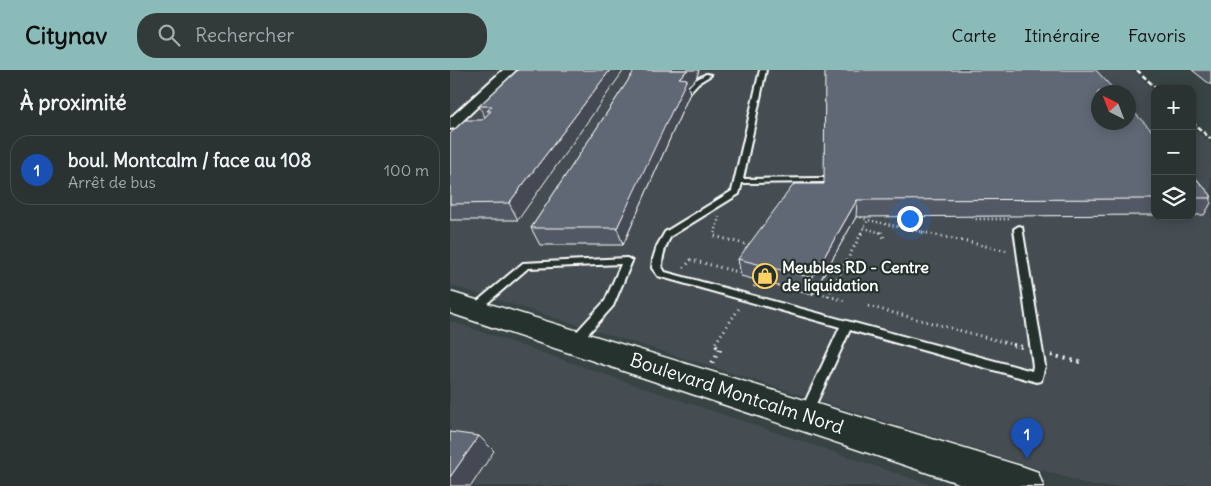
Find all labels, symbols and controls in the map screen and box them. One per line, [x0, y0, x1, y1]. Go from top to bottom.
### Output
search box [137, 13, 487, 58]
text: Citynav [25, 20, 107, 50]
icon: search [155, 21, 183, 49]
text: Rechercher [195, 23, 294, 47]
text: Carte [951, 24, 996, 47]
text: Itinéraire [1024, 24, 1100, 47]
text: Favoris [1128, 24, 1186, 47]
north arrow [1091, 85, 1136, 130]
map controls [1151, 85, 1196, 220]
button: + [1151, 85, 1196, 130]
text: À proximité [20, 89, 127, 116]
button: − [1151, 130, 1196, 175]
text: boul. Montcalm / face au 108 [68, 148, 312, 172]
text: 1 [34, 160, 40, 180]
text: 100 m [384, 160, 429, 180]
text: Arrêt de bus [68, 172, 156, 192]
button: layers [1151, 175, 1196, 220]
your location [897, 206, 923, 232]
place label: Meubles RD - Centre de liquidation [782, 257, 929, 296]
shop icon: Meubles RD - Centre de liquidation [752, 263, 778, 289]
street label: Boulevard Montcalm Nord [627, 347, 847, 439]
pin: 1 [1011, 418, 1043, 459]

